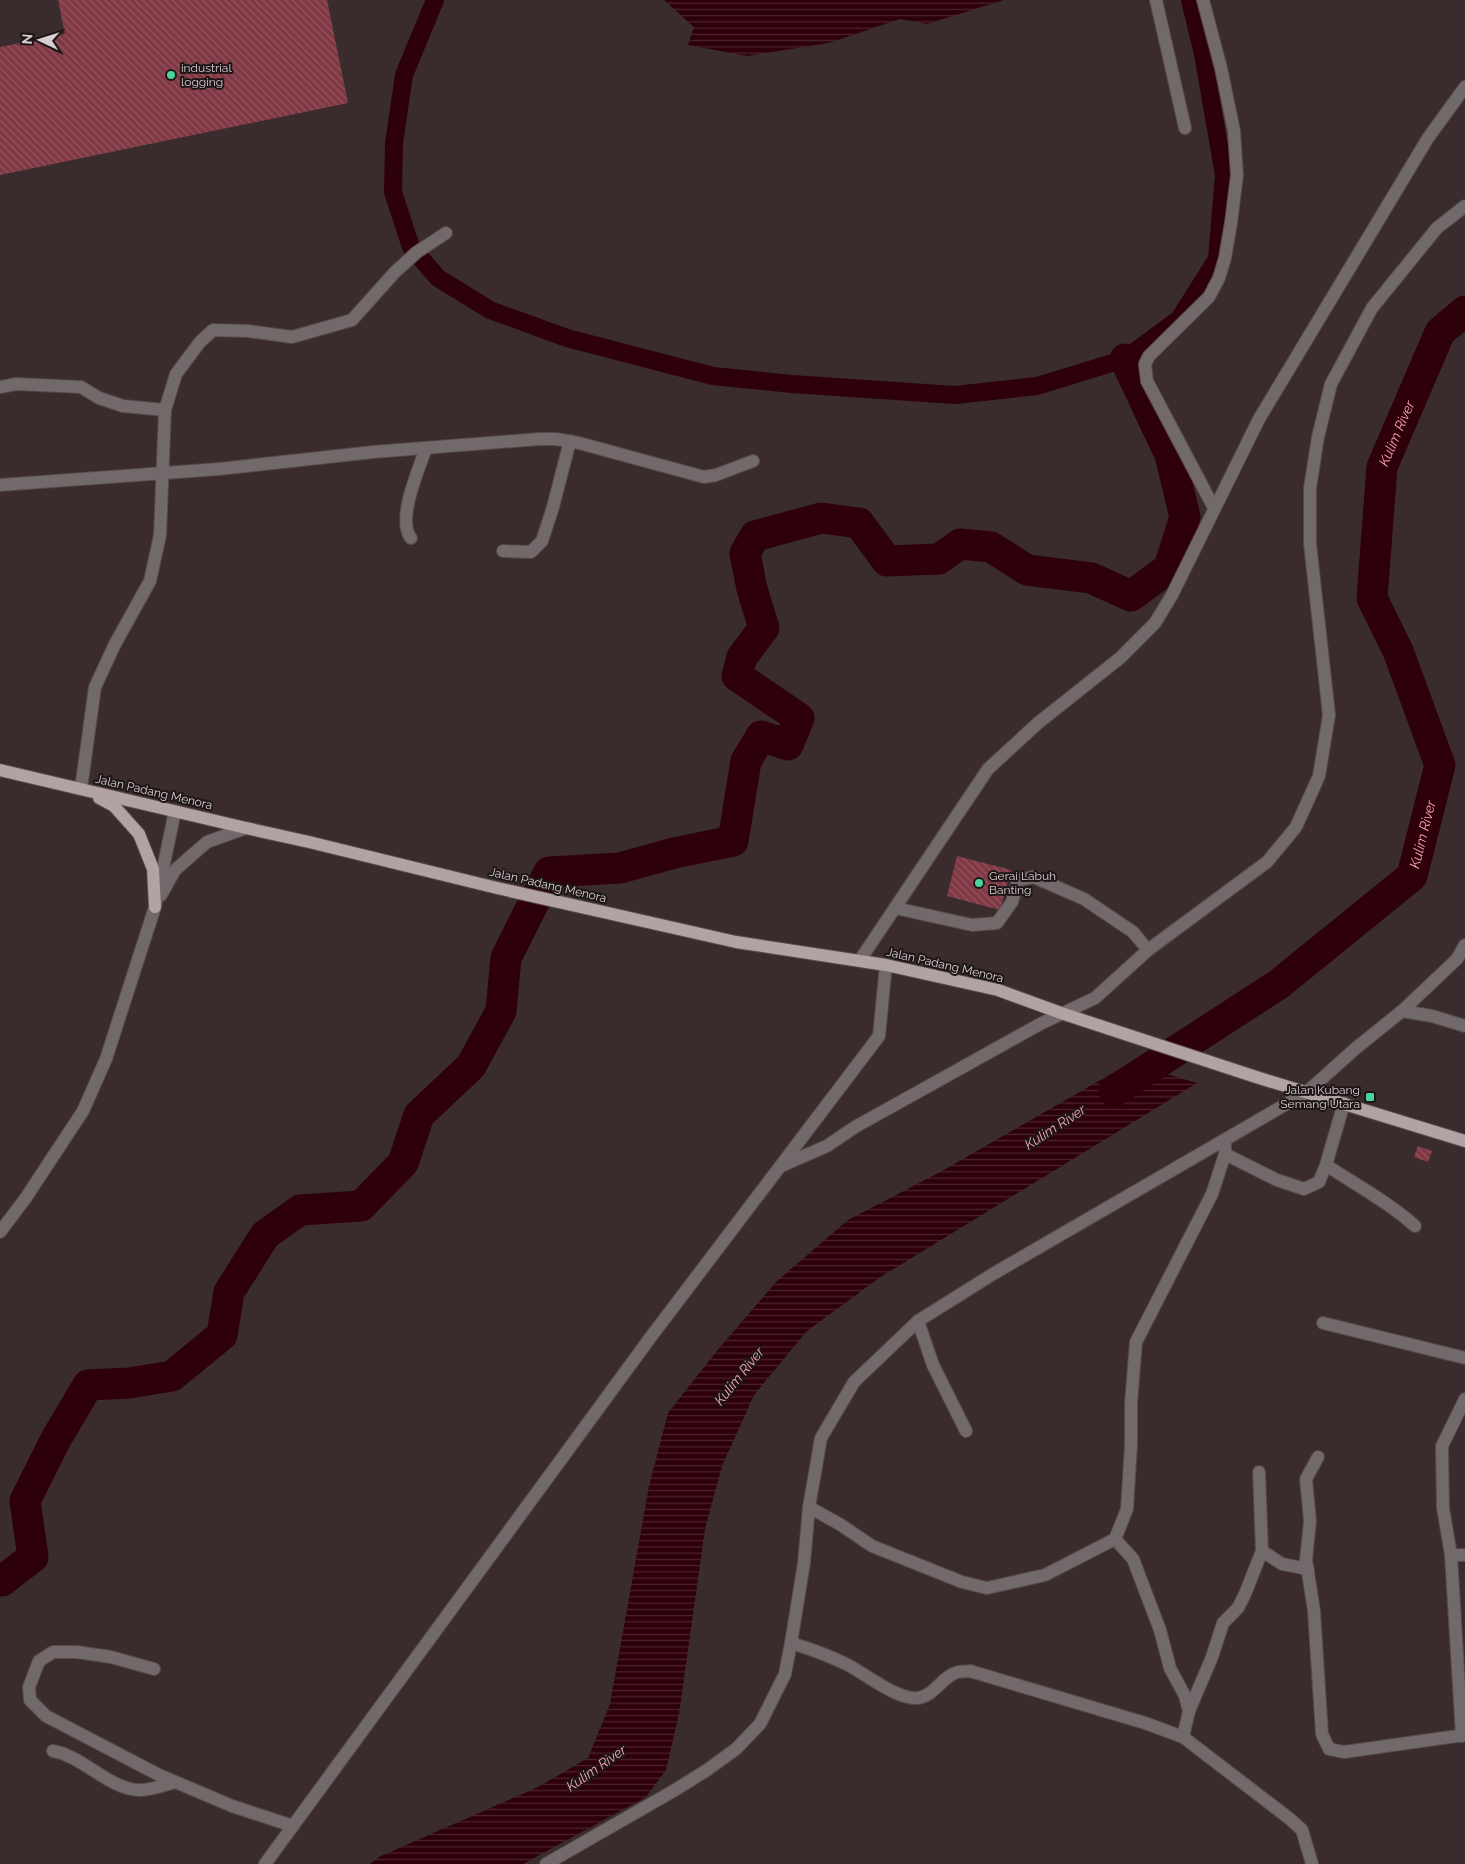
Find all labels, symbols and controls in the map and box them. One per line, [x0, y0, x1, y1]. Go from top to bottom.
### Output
north arrow [15, 15, 65, 65]
text: N [19, 33, 35, 45]
place label: industrial logging [181, 61, 232, 89]
marker: industrial logging [165, 69, 177, 81]
water label: Kulim River [1375, 397, 1418, 468]
street label: Jalan Padang Menora [94, 772, 214, 812]
water label: Kulim River [1406, 797, 1439, 870]
street label: Jalan Padang Menora [488, 865, 608, 905]
place label: Gerai Labuh Banting [989, 869, 1056, 897]
marker: Gerai Labuh Banting [973, 877, 985, 889]
street label: Jalan Padang Menora [885, 945, 1005, 985]
place label: Jalan Kubang Semang Utara [1280, 1083, 1360, 1111]
marker: Jalan Kubang Semang Utara [1364, 1091, 1376, 1103]
water label: Kulim River [1021, 1101, 1090, 1153]
water label: Kulim River [711, 1343, 768, 1408]
water label: Kulim River [563, 1741, 630, 1794]

